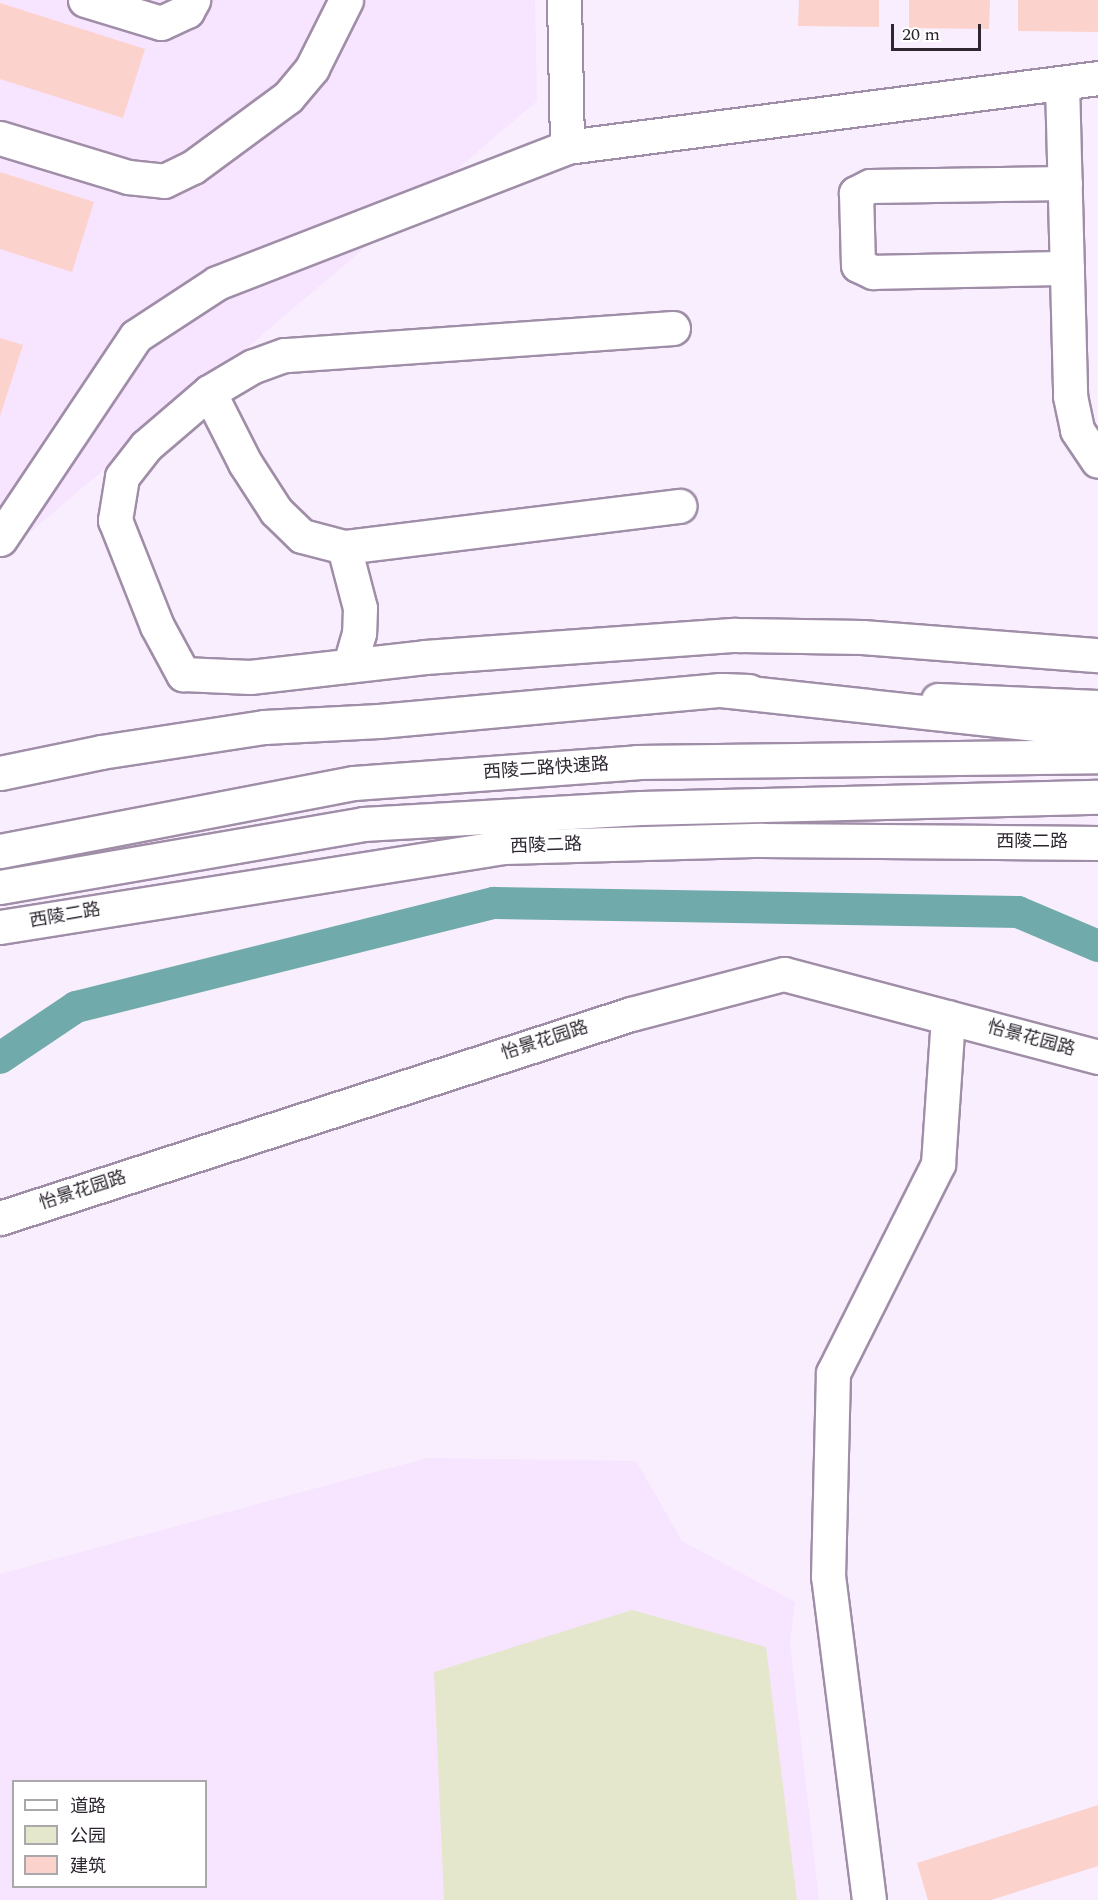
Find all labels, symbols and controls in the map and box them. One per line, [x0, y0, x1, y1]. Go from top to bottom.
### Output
scale bar [894, 12, 984, 50]
text: 20 m [902, 21, 940, 48]
street label: 西陵二路快速路 [482, 754, 610, 784]
street label: 西陵二路 [996, 831, 1068, 853]
street label: 西陵二路 [510, 834, 582, 858]
street label: 西陵二路 [28, 899, 102, 933]
street label: 怡景花园路 [499, 1017, 591, 1065]
street label: 怡景花园路 [985, 1017, 1077, 1061]
street label: 怡景花园路 [37, 1167, 129, 1215]
legend [12, 1780, 207, 1888]
text: 道路 [70, 1793, 106, 1820]
text: 公园 [70, 1823, 106, 1850]
text: 建筑 [70, 1853, 106, 1880]

